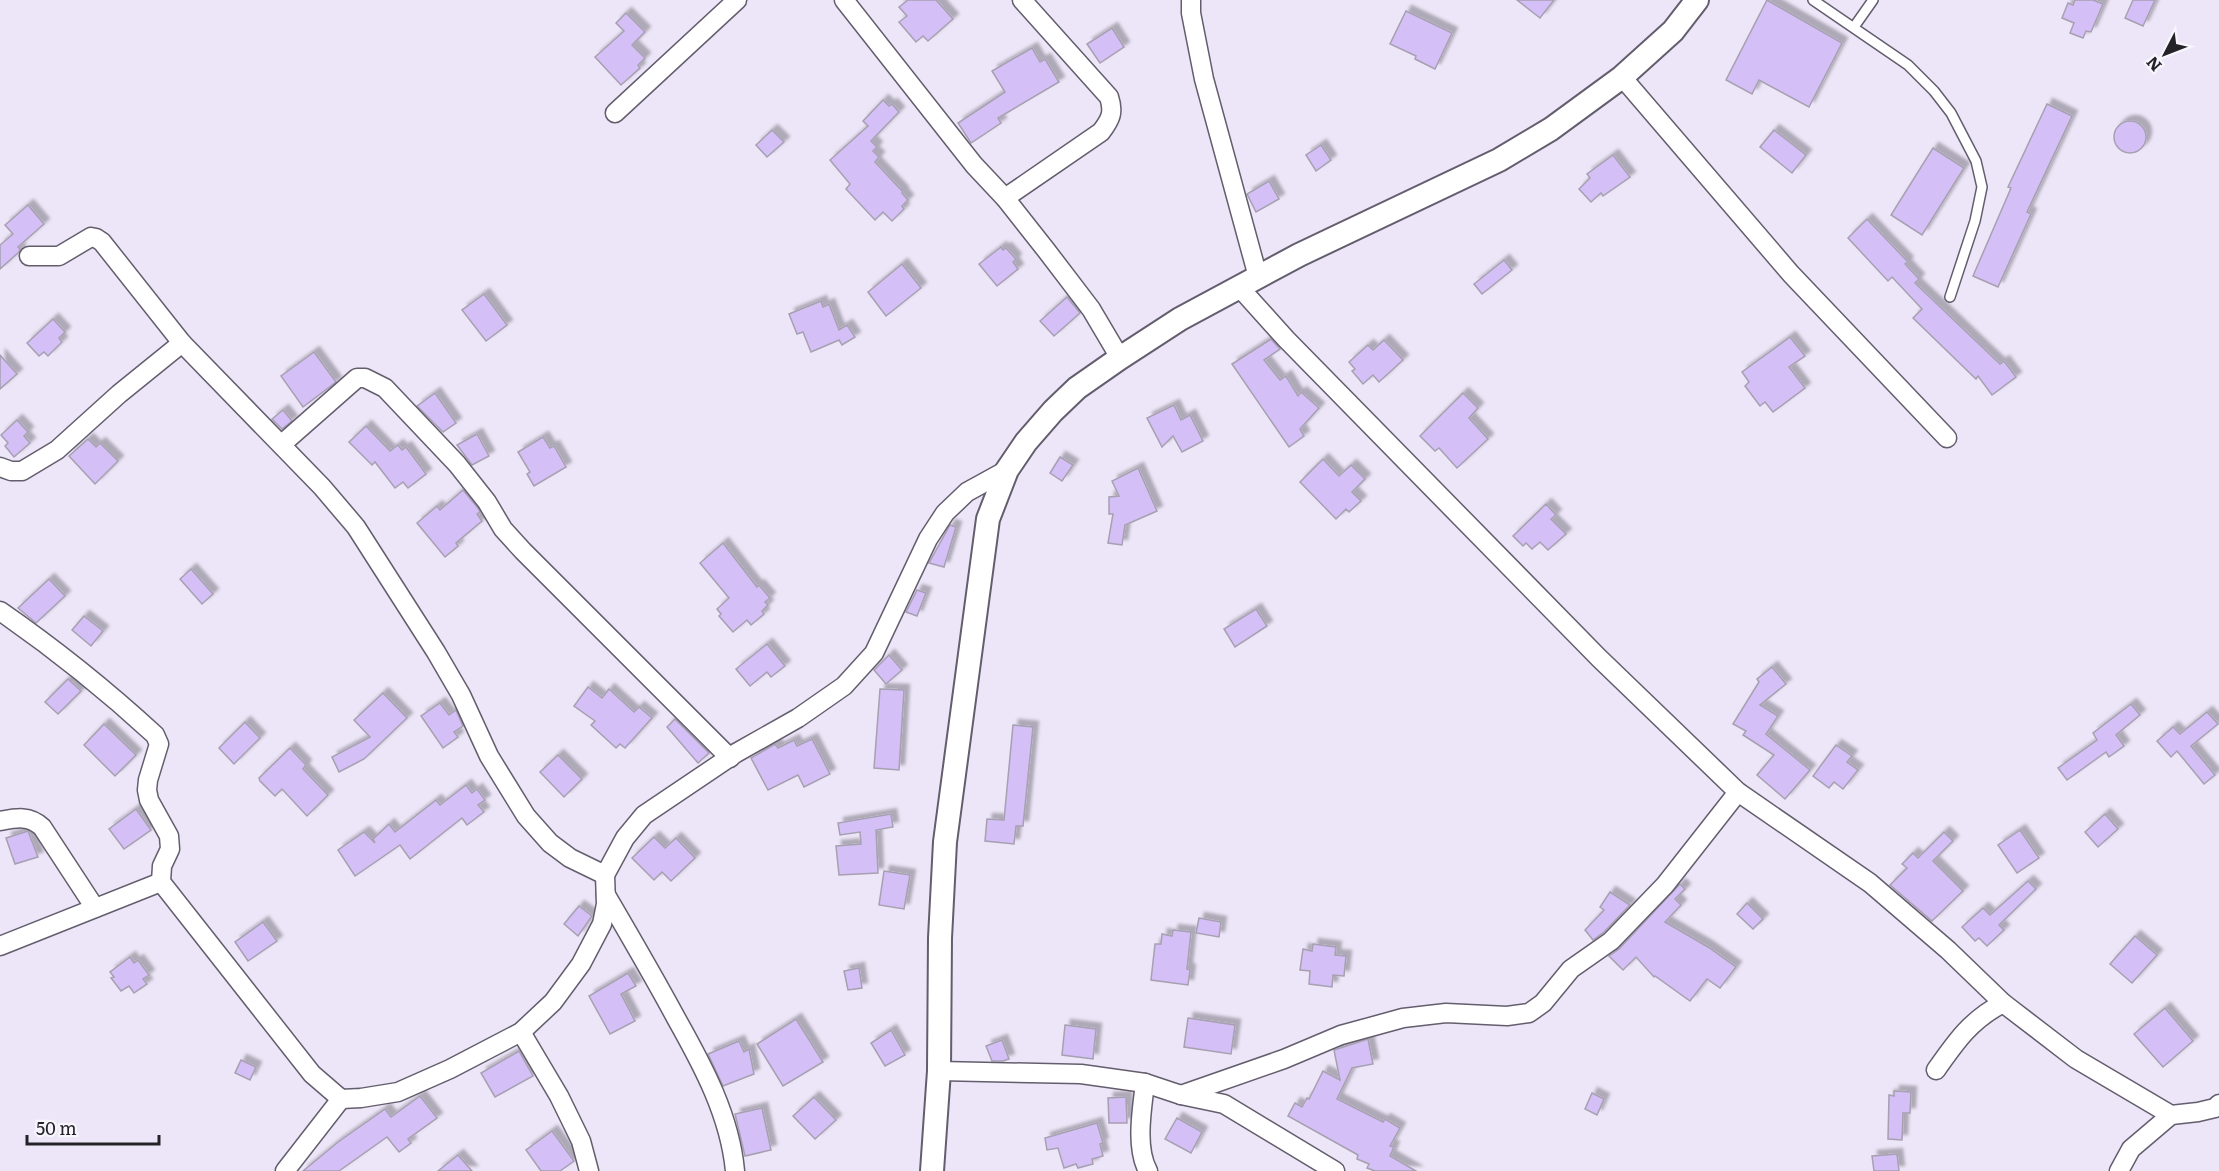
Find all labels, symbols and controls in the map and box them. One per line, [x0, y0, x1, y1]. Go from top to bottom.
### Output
north arrow [2135, 24, 2195, 84]
text: N [2140, 52, 2167, 78]
scale bar [27, 1108, 159, 1146]
text: 50 m [36, 1114, 77, 1141]

